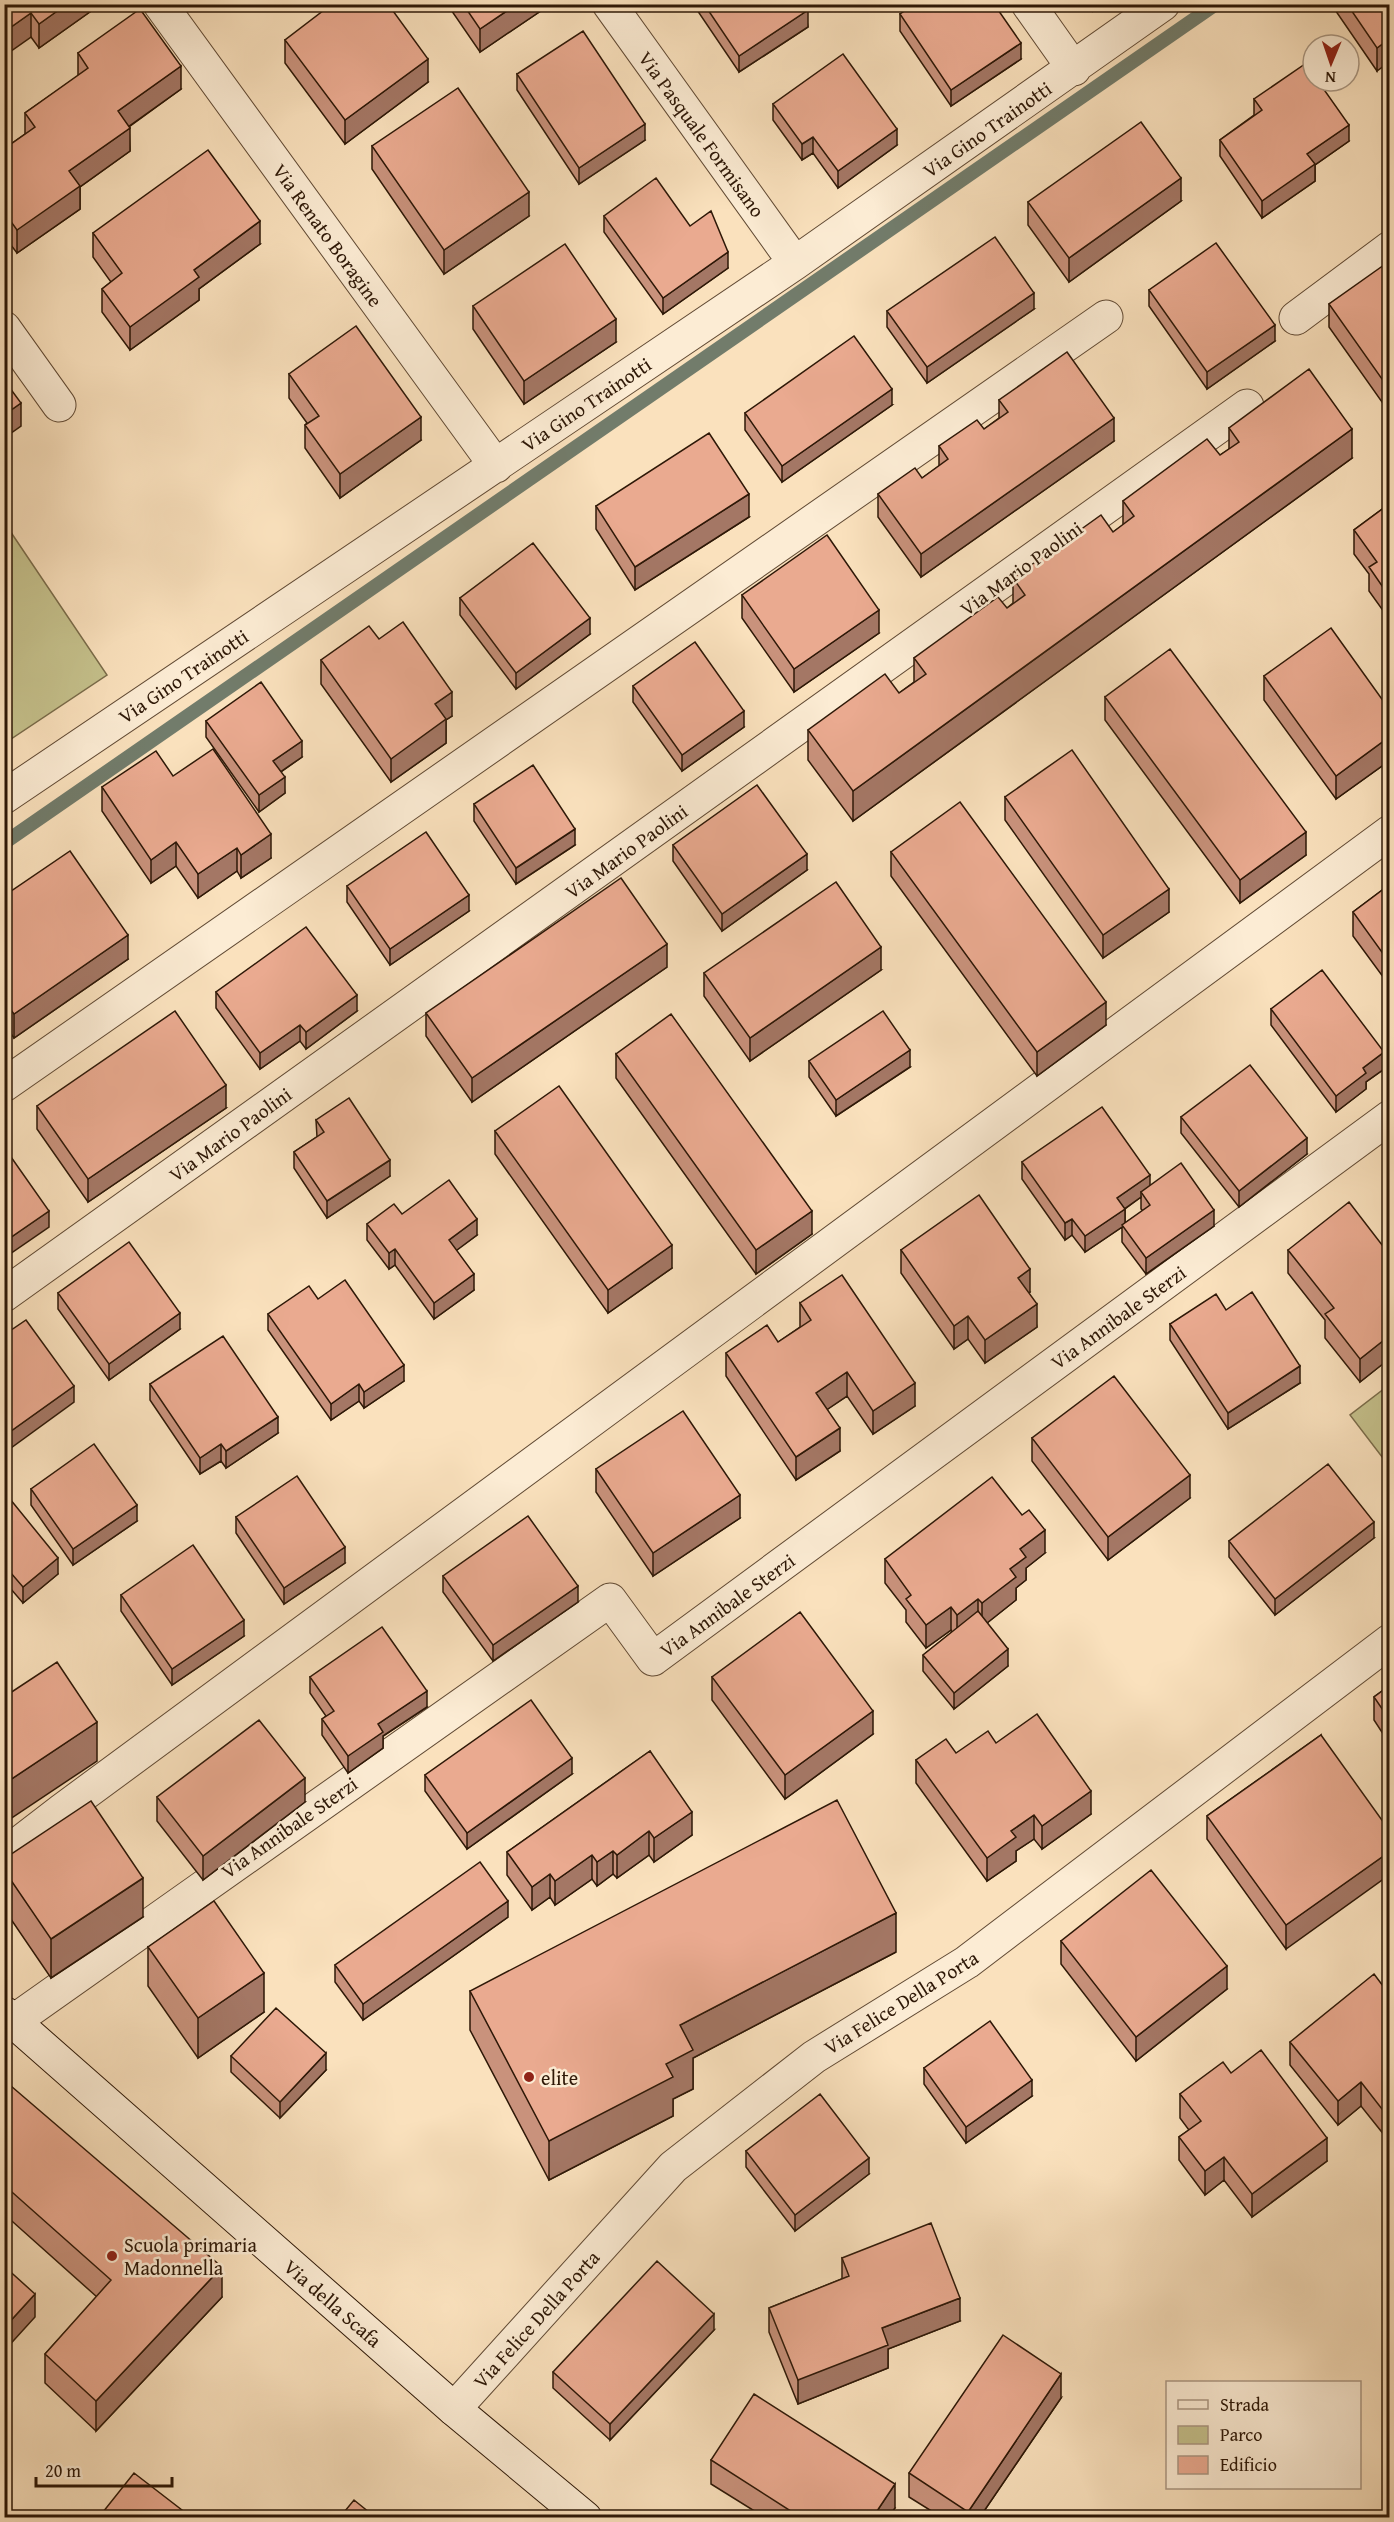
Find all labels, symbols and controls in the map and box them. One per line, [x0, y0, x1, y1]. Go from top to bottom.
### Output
north arrow [1301, 33, 1361, 93]
street label: Via Pasquale Formisano [632, 45, 772, 223]
text: N [1324, 66, 1336, 90]
street label: Via Gino Trainotti [917, 74, 1058, 184]
street label: Via Renato Boragine [266, 157, 390, 313]
street label: Via Gino Trainotti [515, 349, 657, 458]
street label: Via Mario Paolini [954, 513, 1089, 622]
street label: Via Gino Trainotti [112, 621, 254, 730]
street label: Via Mario Paolini [559, 796, 694, 905]
street label: Via Mario Paolini [163, 1079, 298, 1188]
street label: Via Annibale Sterzi [1044, 1258, 1192, 1376]
street label: Via Annibale Sterzi [653, 1546, 801, 1664]
street label: Via Annibale Sterzi [215, 1769, 363, 1885]
street label: Via Felice Della Porta [818, 1942, 984, 2061]
place label: elite [541, 2063, 578, 2092]
marker: elite [522, 2070, 536, 2084]
place label: Scuola primaria Madonnella [124, 2230, 257, 2282]
street label: Via Felice Della Porta [466, 2243, 606, 2395]
marker: Scuola primaria Madonnella [105, 2249, 119, 2263]
street label: Via della Scafa [278, 2252, 389, 2354]
legend [1166, 2381, 1361, 2489]
text: Strada [1220, 2391, 1270, 2418]
text: Parco [1220, 2421, 1263, 2448]
scale bar [36, 2450, 172, 2488]
text: Edificio [1220, 2451, 1277, 2478]
text: 20 m [45, 2457, 81, 2484]

